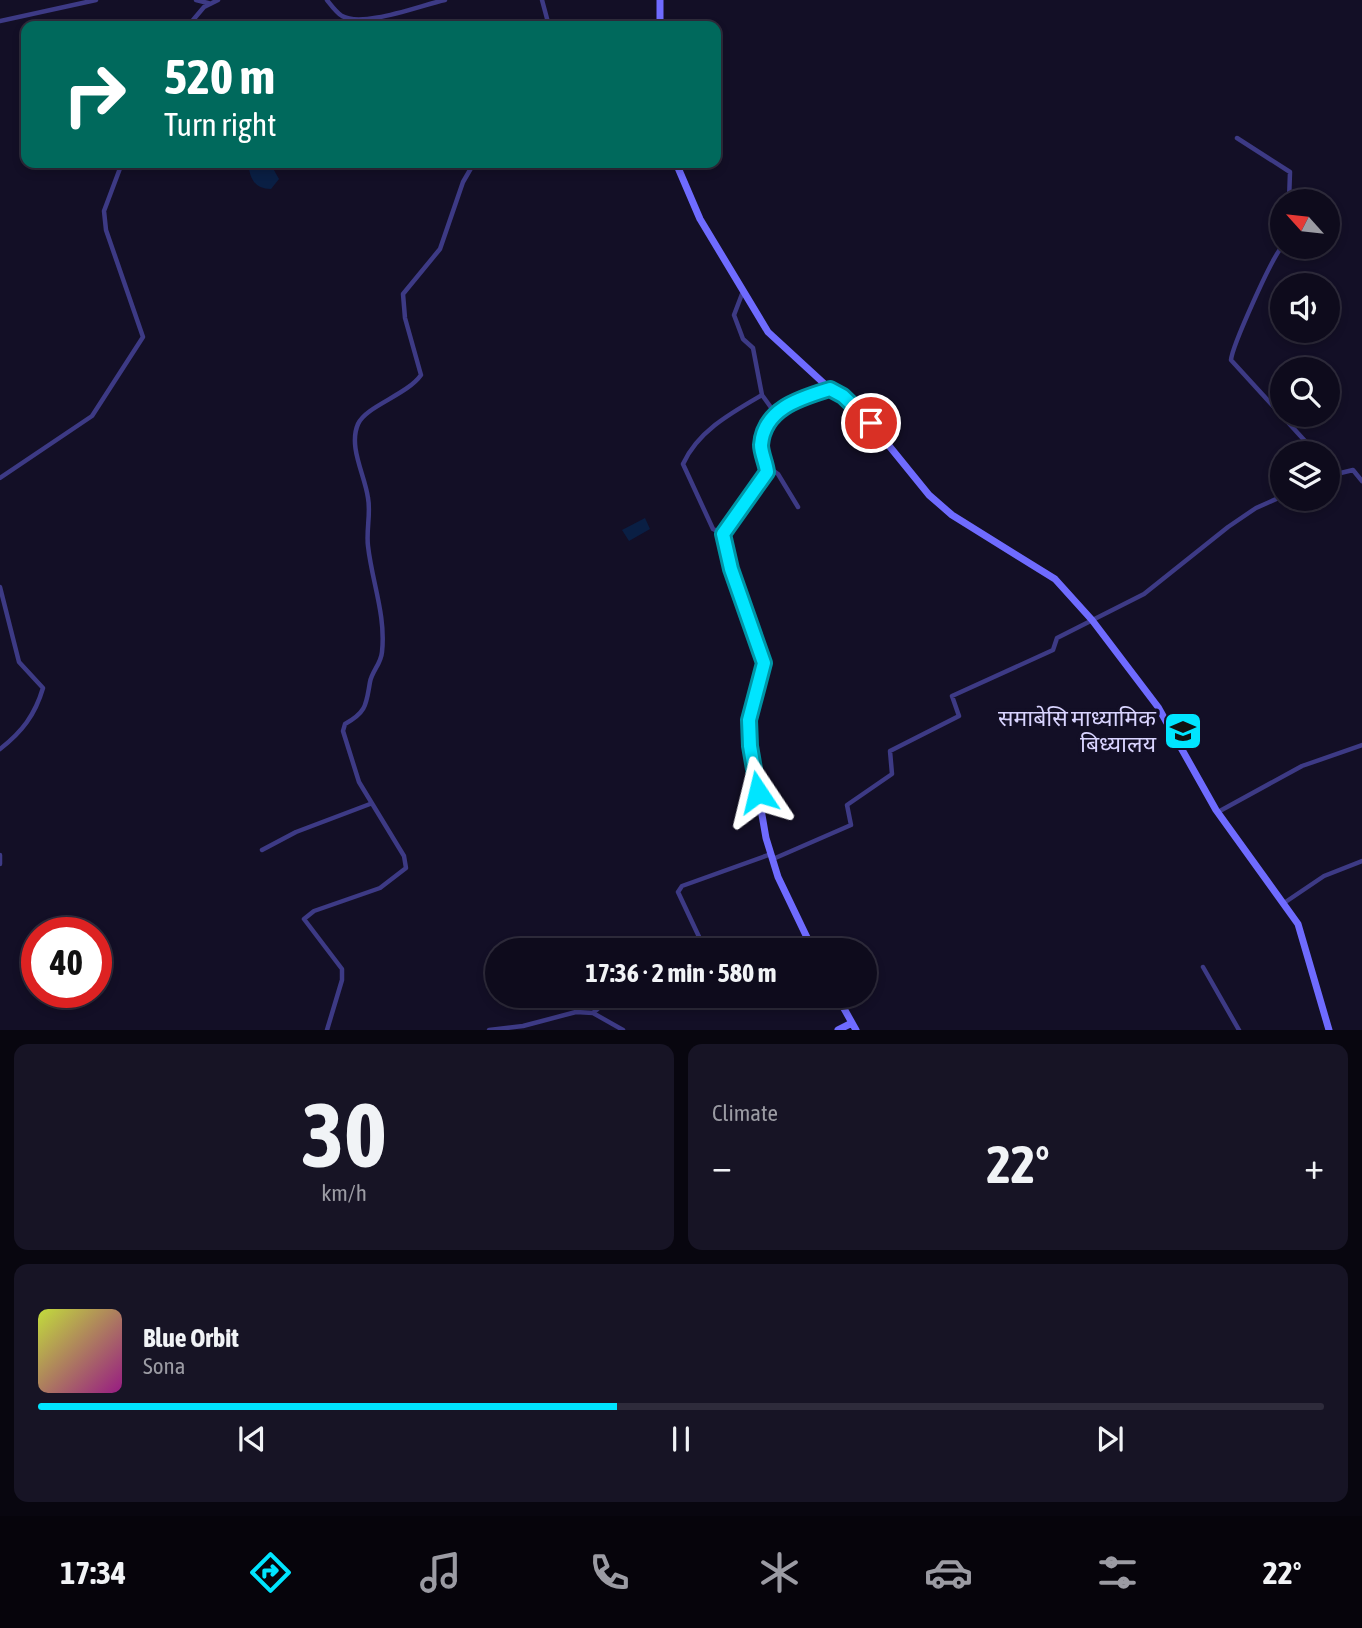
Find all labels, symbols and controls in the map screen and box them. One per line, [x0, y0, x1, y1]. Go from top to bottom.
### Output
text: 520 m [164, 48, 275, 104]
icon: right [49, 49, 140, 140]
text: Turn right [164, 106, 277, 143]
north arrow [1270, 189, 1340, 259]
map controls [1270, 189, 1340, 511]
button: sound [1270, 273, 1340, 343]
button: search [1270, 357, 1340, 427]
pin [841, 393, 901, 453]
icon: arrive [852, 404, 890, 442]
button: layers [1270, 441, 1340, 511]
place label: समाबेसि माध्यामिक बिध्यालय [998, 705, 1157, 757]
school or university icon: समाबेसि माध्यामिक बिध्यालय [1162, 710, 1204, 752]
position arrow [721, 755, 795, 829]
speed limit sign: 40 [21, 917, 112, 1008]
text: 17:36 · 2 min · 580 m [586, 958, 776, 988]
text: 30 [301, 1082, 387, 1186]
text: Climate [712, 1100, 778, 1126]
text: 22° [986, 1134, 1050, 1194]
text: − [712, 1144, 732, 1187]
text: + [1304, 1144, 1324, 1187]
text: km/h [321, 1180, 367, 1206]
text: Blue Orbit [143, 1323, 239, 1353]
text: Sona [143, 1353, 185, 1379]
icon: previous [233, 1420, 271, 1458]
icon: pause [662, 1420, 700, 1458]
icon: next [1091, 1420, 1129, 1458]
icon: directions [246, 1548, 295, 1597]
icon: music [416, 1548, 465, 1597]
icon: phone [585, 1548, 634, 1597]
icon: climate [755, 1548, 804, 1597]
icon: car [924, 1548, 973, 1597]
icon: filters [1093, 1548, 1142, 1597]
text: 17:34 [60, 1554, 126, 1591]
text: 22° [1263, 1554, 1302, 1591]

